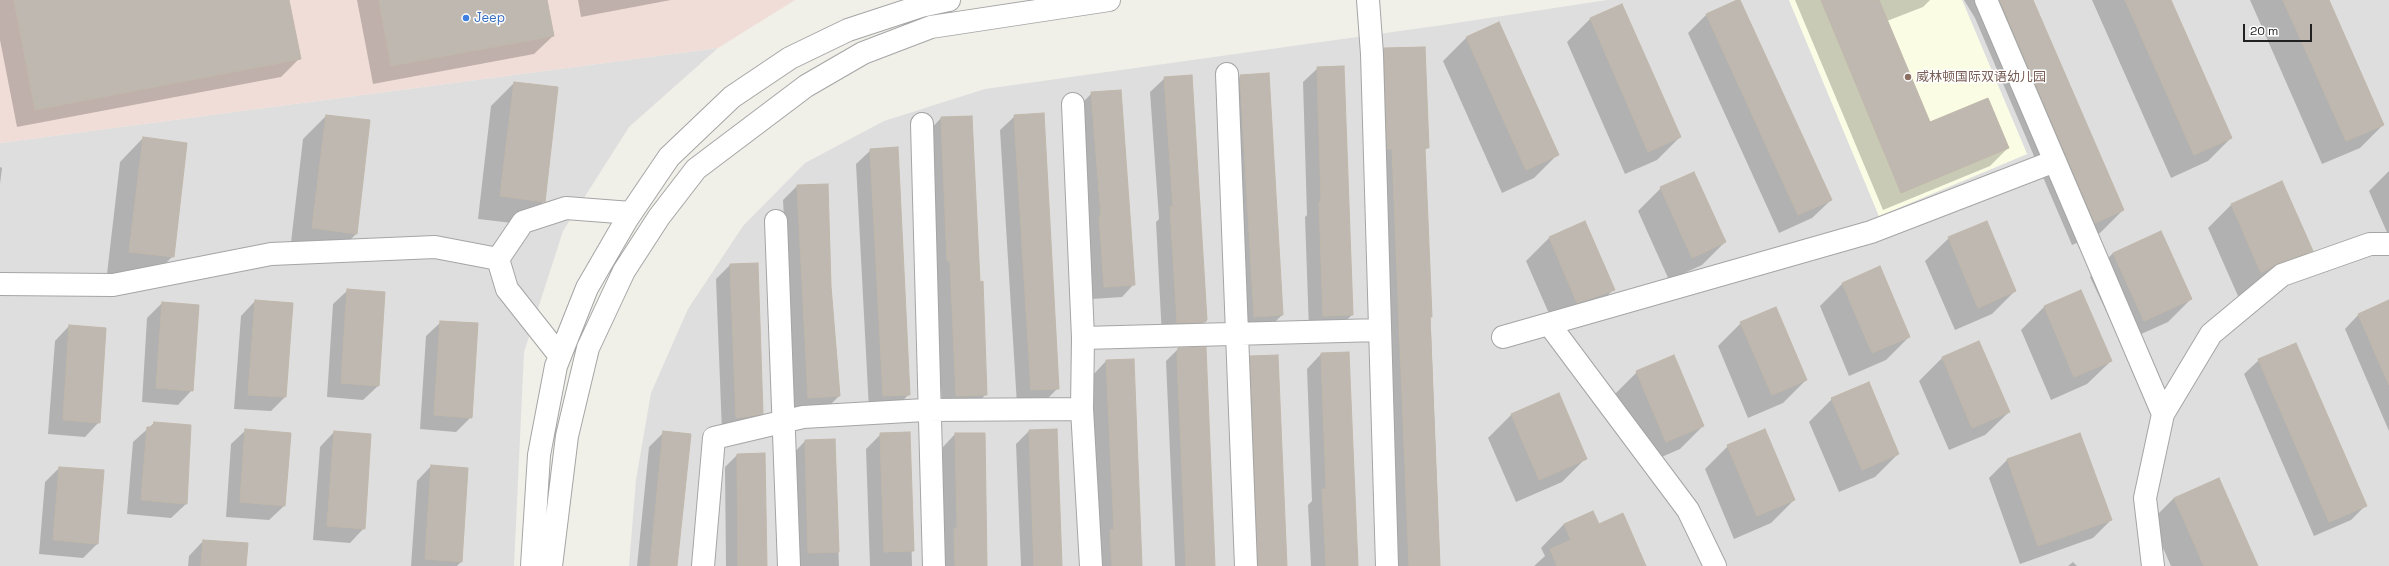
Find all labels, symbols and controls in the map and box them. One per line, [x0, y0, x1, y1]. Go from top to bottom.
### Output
place label: Jeep [474, 10, 505, 26]
marker: Jeep [461, 13, 471, 23]
scale bar [2245, 16, 2314, 42]
text: 20 m [2250, 23, 2278, 39]
place label: 威林顿国际双语幼儿园 [1916, 69, 2046, 85]
marker: 威林顿国际双语幼儿园 [1903, 72, 1913, 82]

